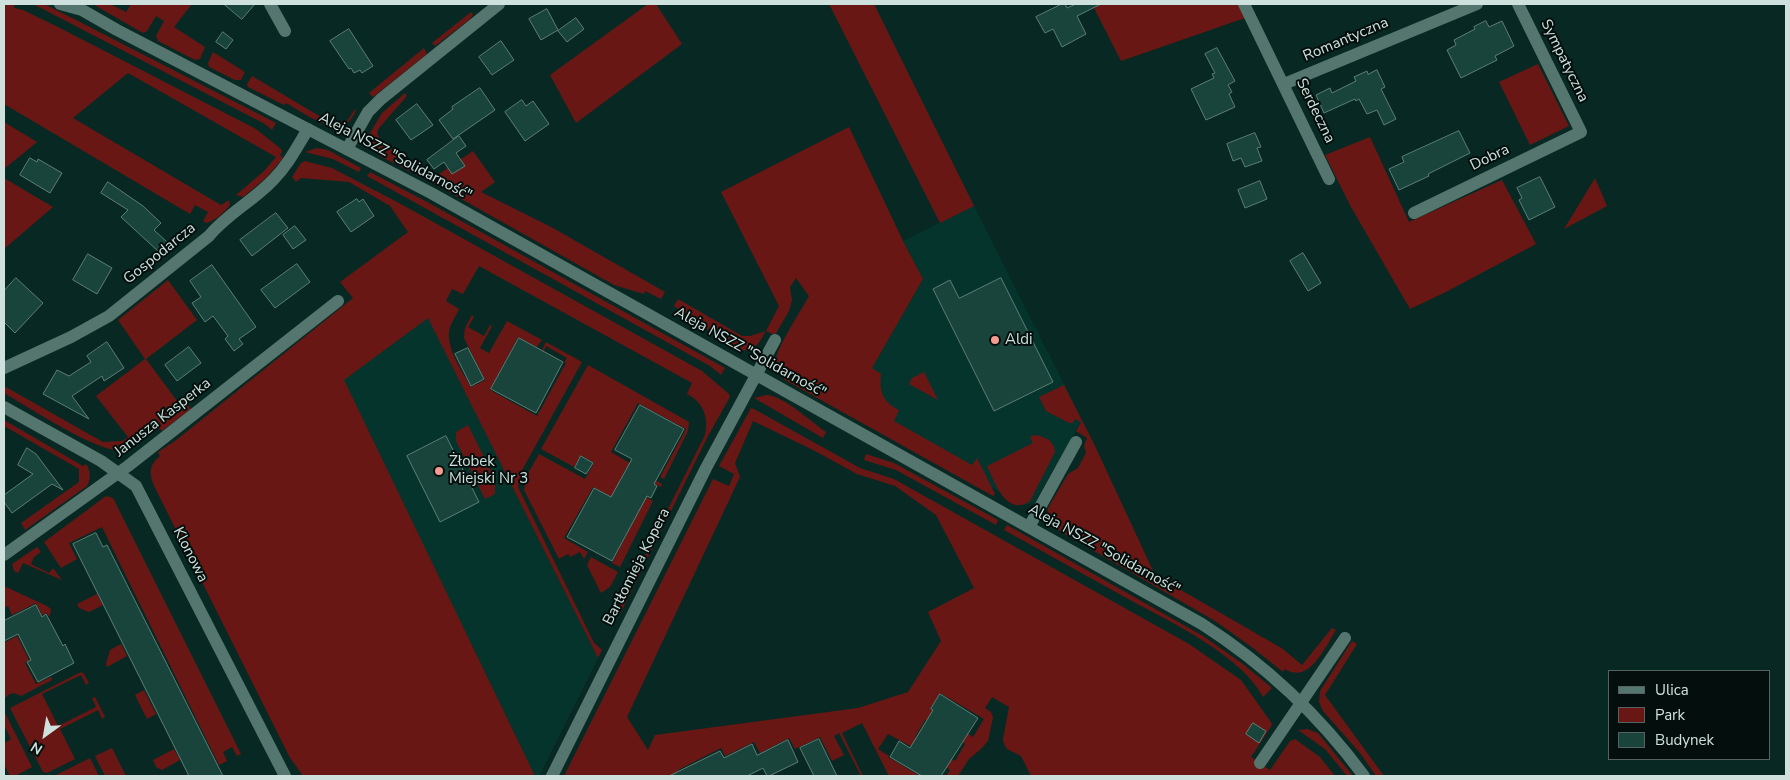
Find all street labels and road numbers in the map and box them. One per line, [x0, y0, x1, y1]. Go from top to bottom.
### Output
street label: Romantyczna [1301, 14, 1391, 66]
street label: Sympatyczna [1536, 17, 1592, 105]
street label: Serdeczna [1292, 76, 1338, 146]
street label: Aleja NSZZ "Solidarność" [315, 109, 475, 205]
street label: Dobra [1467, 141, 1513, 175]
street label: Gospodarcza [120, 220, 200, 288]
street label: Aleja NSZZ "Solidarność" [671, 304, 829, 402]
street label: Janusza Kasperka [111, 375, 215, 461]
street label: Aleja NSZZ "Solidarność" [1025, 501, 1183, 599]
street label: Bartłomieja Kopera [600, 505, 674, 629]
street label: Klonowa [169, 525, 211, 585]

